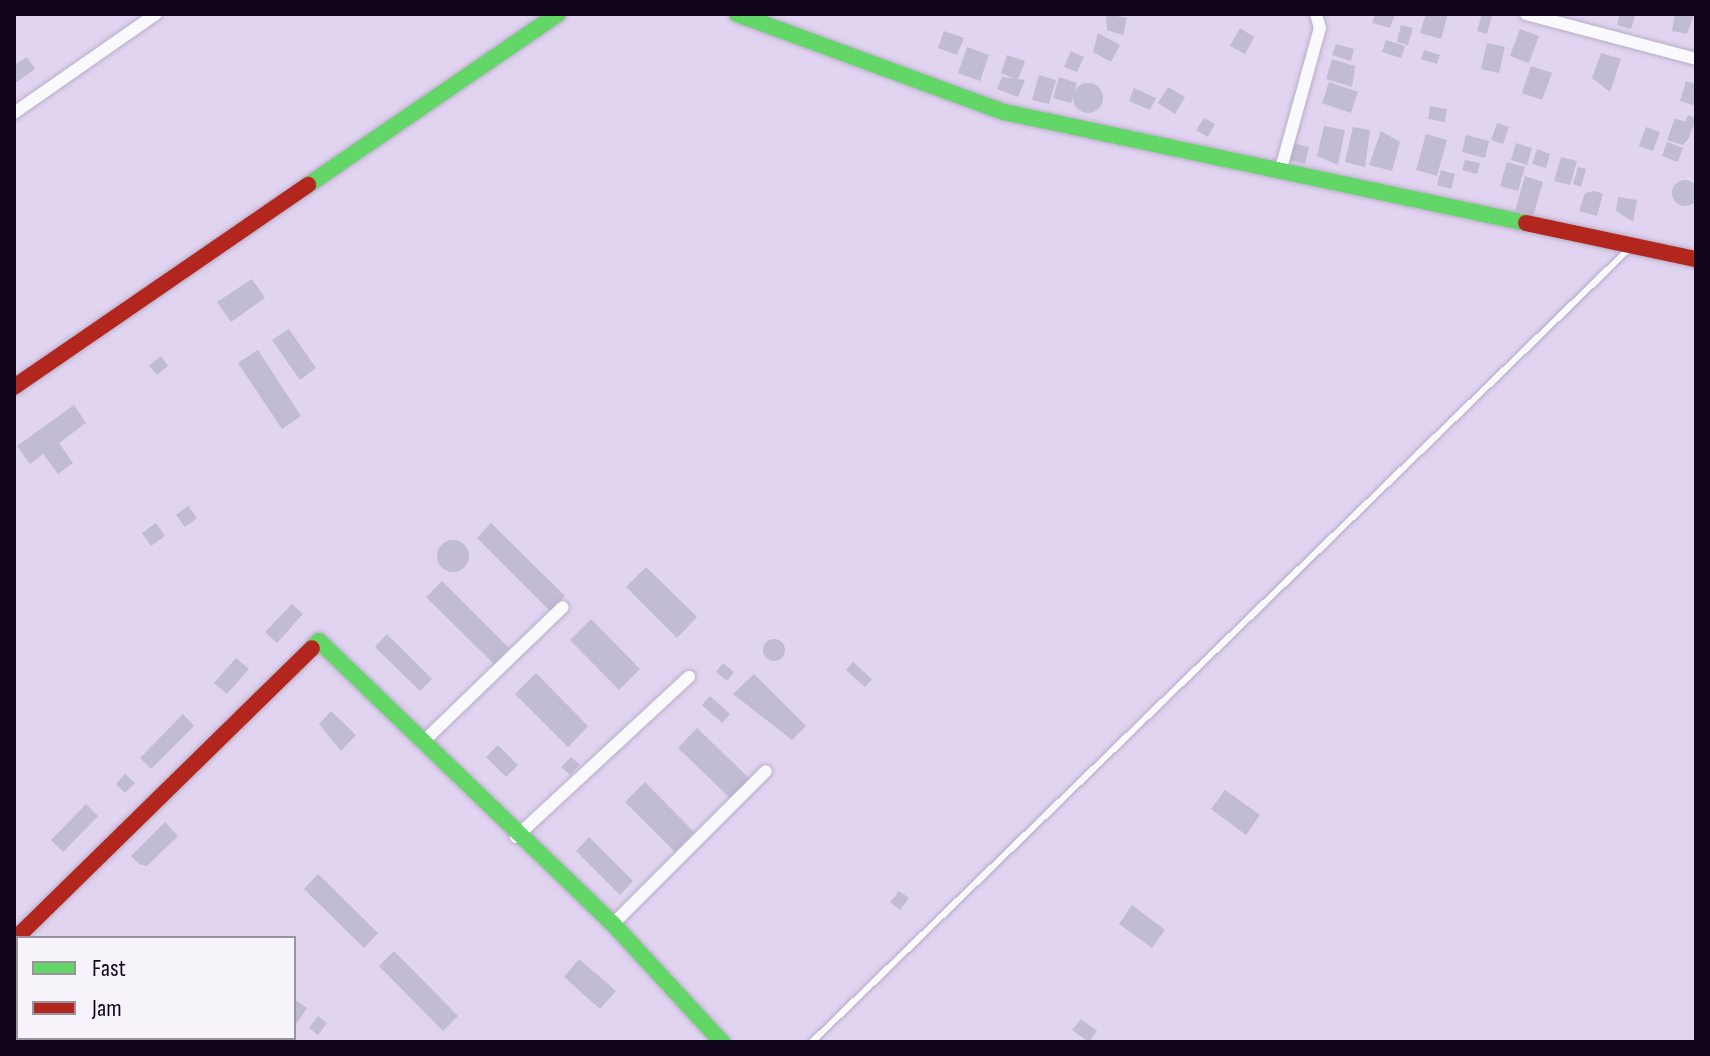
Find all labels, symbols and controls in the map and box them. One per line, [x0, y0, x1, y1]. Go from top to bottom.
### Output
legend [16, 936, 296, 1040]
text: Fast [92, 954, 126, 983]
text: Jam [92, 994, 122, 1023]

